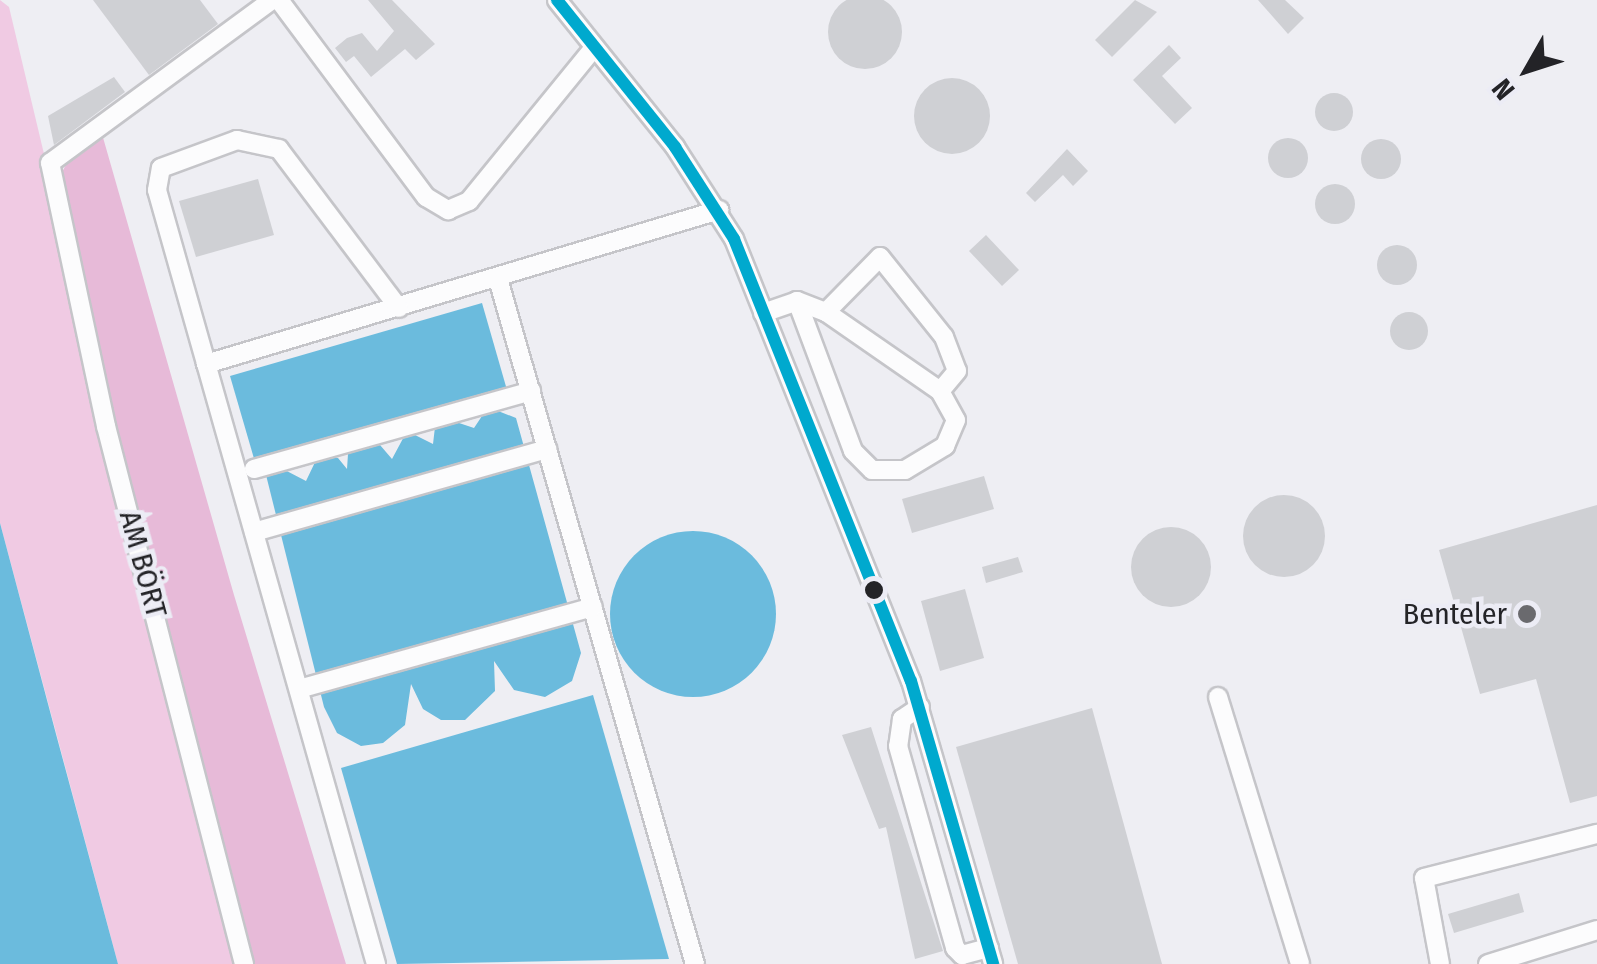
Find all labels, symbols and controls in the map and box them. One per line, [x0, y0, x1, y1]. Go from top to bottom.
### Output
north arrow [1477, 20, 1577, 120]
text: N [1485, 72, 1521, 106]
street label: AM BÖRT [112, 507, 174, 621]
unlabelled marker [864, 580, 884, 600]
place label: Benteler [1403, 596, 1507, 632]
marker: Benteler [1516, 603, 1538, 625]

